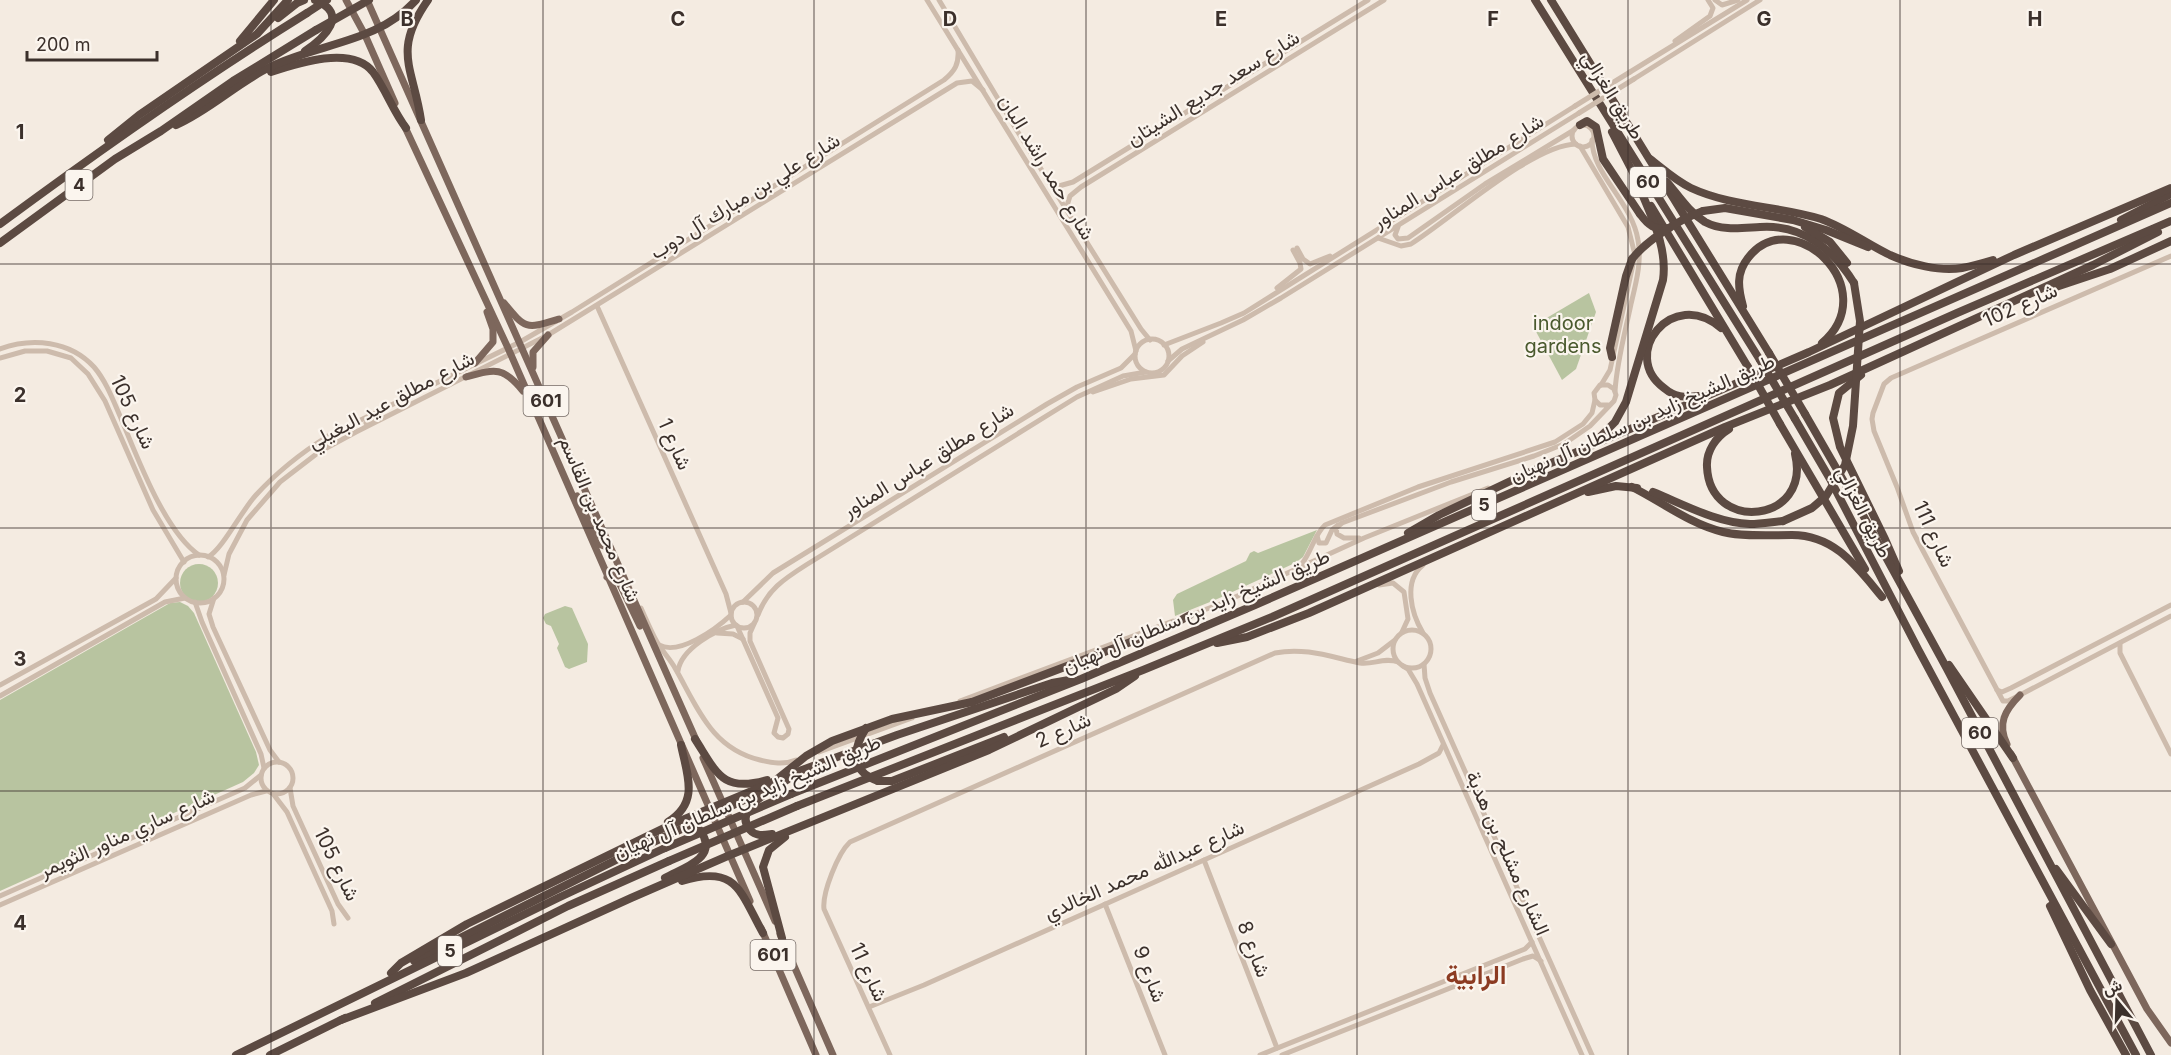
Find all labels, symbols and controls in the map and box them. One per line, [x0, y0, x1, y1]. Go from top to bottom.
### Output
text: B [400, 7, 414, 31]
text: C [671, 7, 685, 31]
text: D [943, 7, 957, 31]
text: E [1215, 7, 1227, 31]
text: F [1487, 7, 1499, 31]
text: G [1756, 7, 1772, 31]
text: H [2028, 7, 2042, 31]
scale bar [27, 24, 158, 62]
street label: شارع سعد جديع الشيتان [1122, 25, 1305, 153]
text: 200 m [36, 34, 91, 55]
street label: طريق الغزالي [1572, 46, 1650, 146]
street label: شارع حمد راشد البان [992, 90, 1100, 245]
street label: شارع مطلق عباس المناور [1367, 109, 1549, 236]
text: 1 [16, 120, 24, 144]
street label: شارع علي بن مبارك آل دوب [646, 128, 847, 268]
road number: 60 [1630, 167, 1666, 197]
road number: 4 [66, 170, 92, 200]
street label: شارع 102 [1979, 278, 2062, 334]
park label: indoor gardens [1525, 311, 1601, 358]
street label: شارع مطلق عيد البغيلي [304, 346, 481, 458]
street label: طريق الشيخ زايد بن سلطان آل نهيان [1506, 349, 1779, 489]
street label: شارع 105 [104, 371, 161, 454]
text: 2 [14, 383, 26, 407]
road number: 601 [524, 386, 568, 416]
street label: شارع مطلق عباس المناور [837, 398, 1019, 525]
street label: شارع 1 [651, 414, 697, 474]
street label: شارع محمد بن القاسم [552, 432, 646, 606]
street label: طريق الغزالي [1826, 462, 1897, 564]
road number: 5 [1472, 490, 1496, 520]
street label: شارع 111 [1906, 497, 1960, 572]
street label: طريق الشيخ زايد بن سلطان آل نهيان [1059, 544, 1334, 680]
text: 3 [14, 647, 26, 671]
street label: شارع 2 [1032, 707, 1095, 755]
road number: 60 [1962, 718, 1998, 748]
street label: طريق الشيخ زايد بن سلطان آل نهيان [610, 730, 885, 866]
street label: الشارع مشلح بن هدبة [1459, 767, 1555, 940]
street label: شارع ساري مناور الثويمر [35, 784, 220, 887]
street label: شارع عبدالله محمد الخالدي [1040, 815, 1250, 930]
street label: شارع 105 [307, 823, 365, 906]
text: 4 [13, 911, 27, 935]
street label: شارع 8 [1230, 918, 1276, 981]
road number: 5 [438, 936, 462, 966]
street label: شارع 11 [843, 939, 893, 1006]
road number: 601 [750, 940, 796, 970]
street label: شارع 9 [1126, 943, 1172, 1006]
district label: الرابية [1445, 959, 1507, 991]
north arrow [2087, 971, 2147, 1031]
text: ش [2100, 974, 2124, 999]

